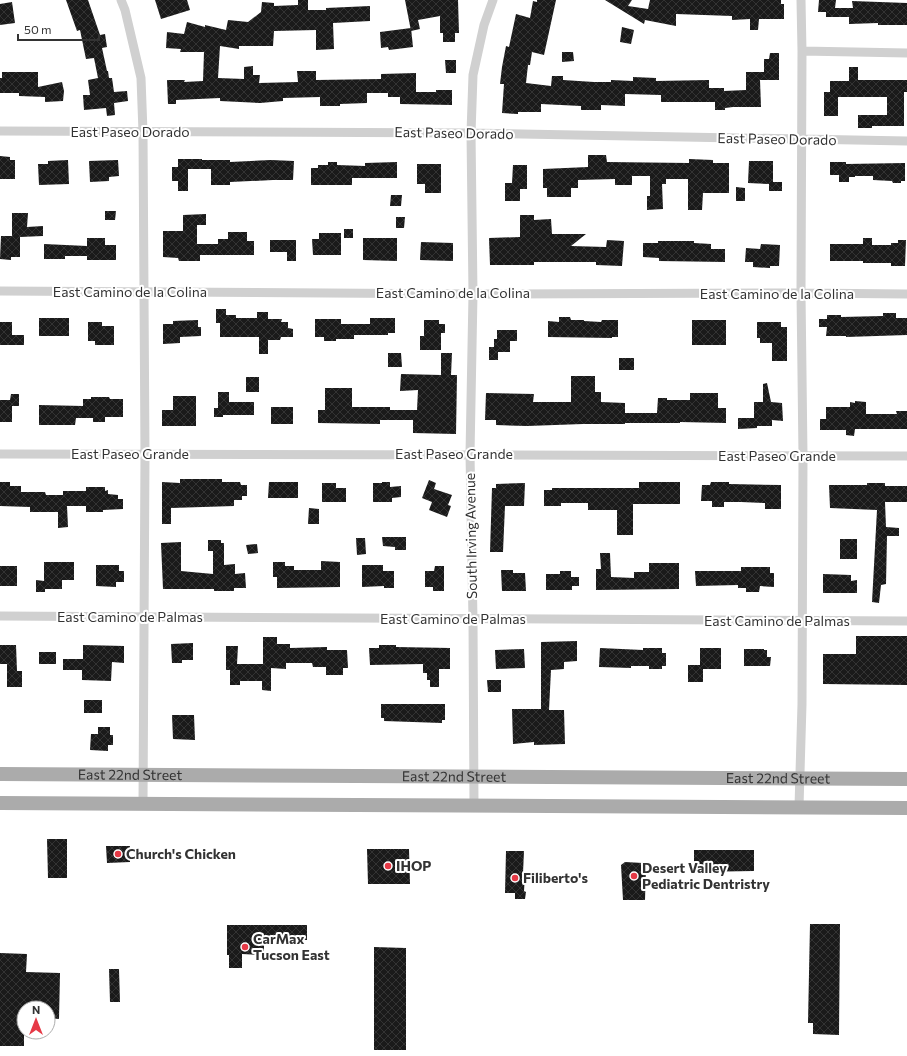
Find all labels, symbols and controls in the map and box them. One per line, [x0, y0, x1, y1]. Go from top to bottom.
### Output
scale bar [18, 16, 99, 42]
text: 50 m [24, 22, 52, 36]
street label: East Paseo Dorado [70, 123, 190, 140]
street label: East Paseo Dorado [394, 123, 514, 142]
street label: East Paseo Dorado [717, 129, 837, 148]
street label: East Camino de la Colina [53, 283, 207, 300]
street label: East Camino de la Colina [376, 284, 530, 301]
street label: East Camino de la Colina [700, 285, 854, 302]
street label: East Paseo Grande [71, 445, 189, 462]
street label: East Paseo Grande [395, 445, 513, 462]
street label: East Paseo Grande [718, 447, 836, 464]
street label: South Irving Avenue [461, 473, 480, 599]
street label: East Camino de Palmas [57, 608, 203, 625]
street label: East Camino de Palmas [380, 610, 526, 627]
street label: East Camino de Palmas [704, 612, 850, 629]
street label: East 22nd Street [78, 765, 182, 783]
street label: East 22nd Street [402, 767, 506, 785]
street label: East 22nd Street [726, 769, 830, 787]
place label: Church's Chicken [126, 845, 236, 862]
marker: Church's Chicken [113, 849, 123, 859]
place label: IHOP [396, 857, 431, 874]
place label: Desert Valley Pediatric Dentristry [642, 859, 770, 892]
marker: IHOP [383, 861, 393, 871]
place label: Filiberto's [523, 869, 589, 886]
marker: Desert Valley Pediatric Dentristry [629, 871, 639, 881]
marker: Filiberto's [510, 873, 520, 883]
place label: CarMax Tucson East [253, 930, 330, 963]
marker: CarMax Tucson East [240, 942, 250, 952]
north arrow [16, 1000, 56, 1040]
text: N [32, 1003, 40, 1016]

